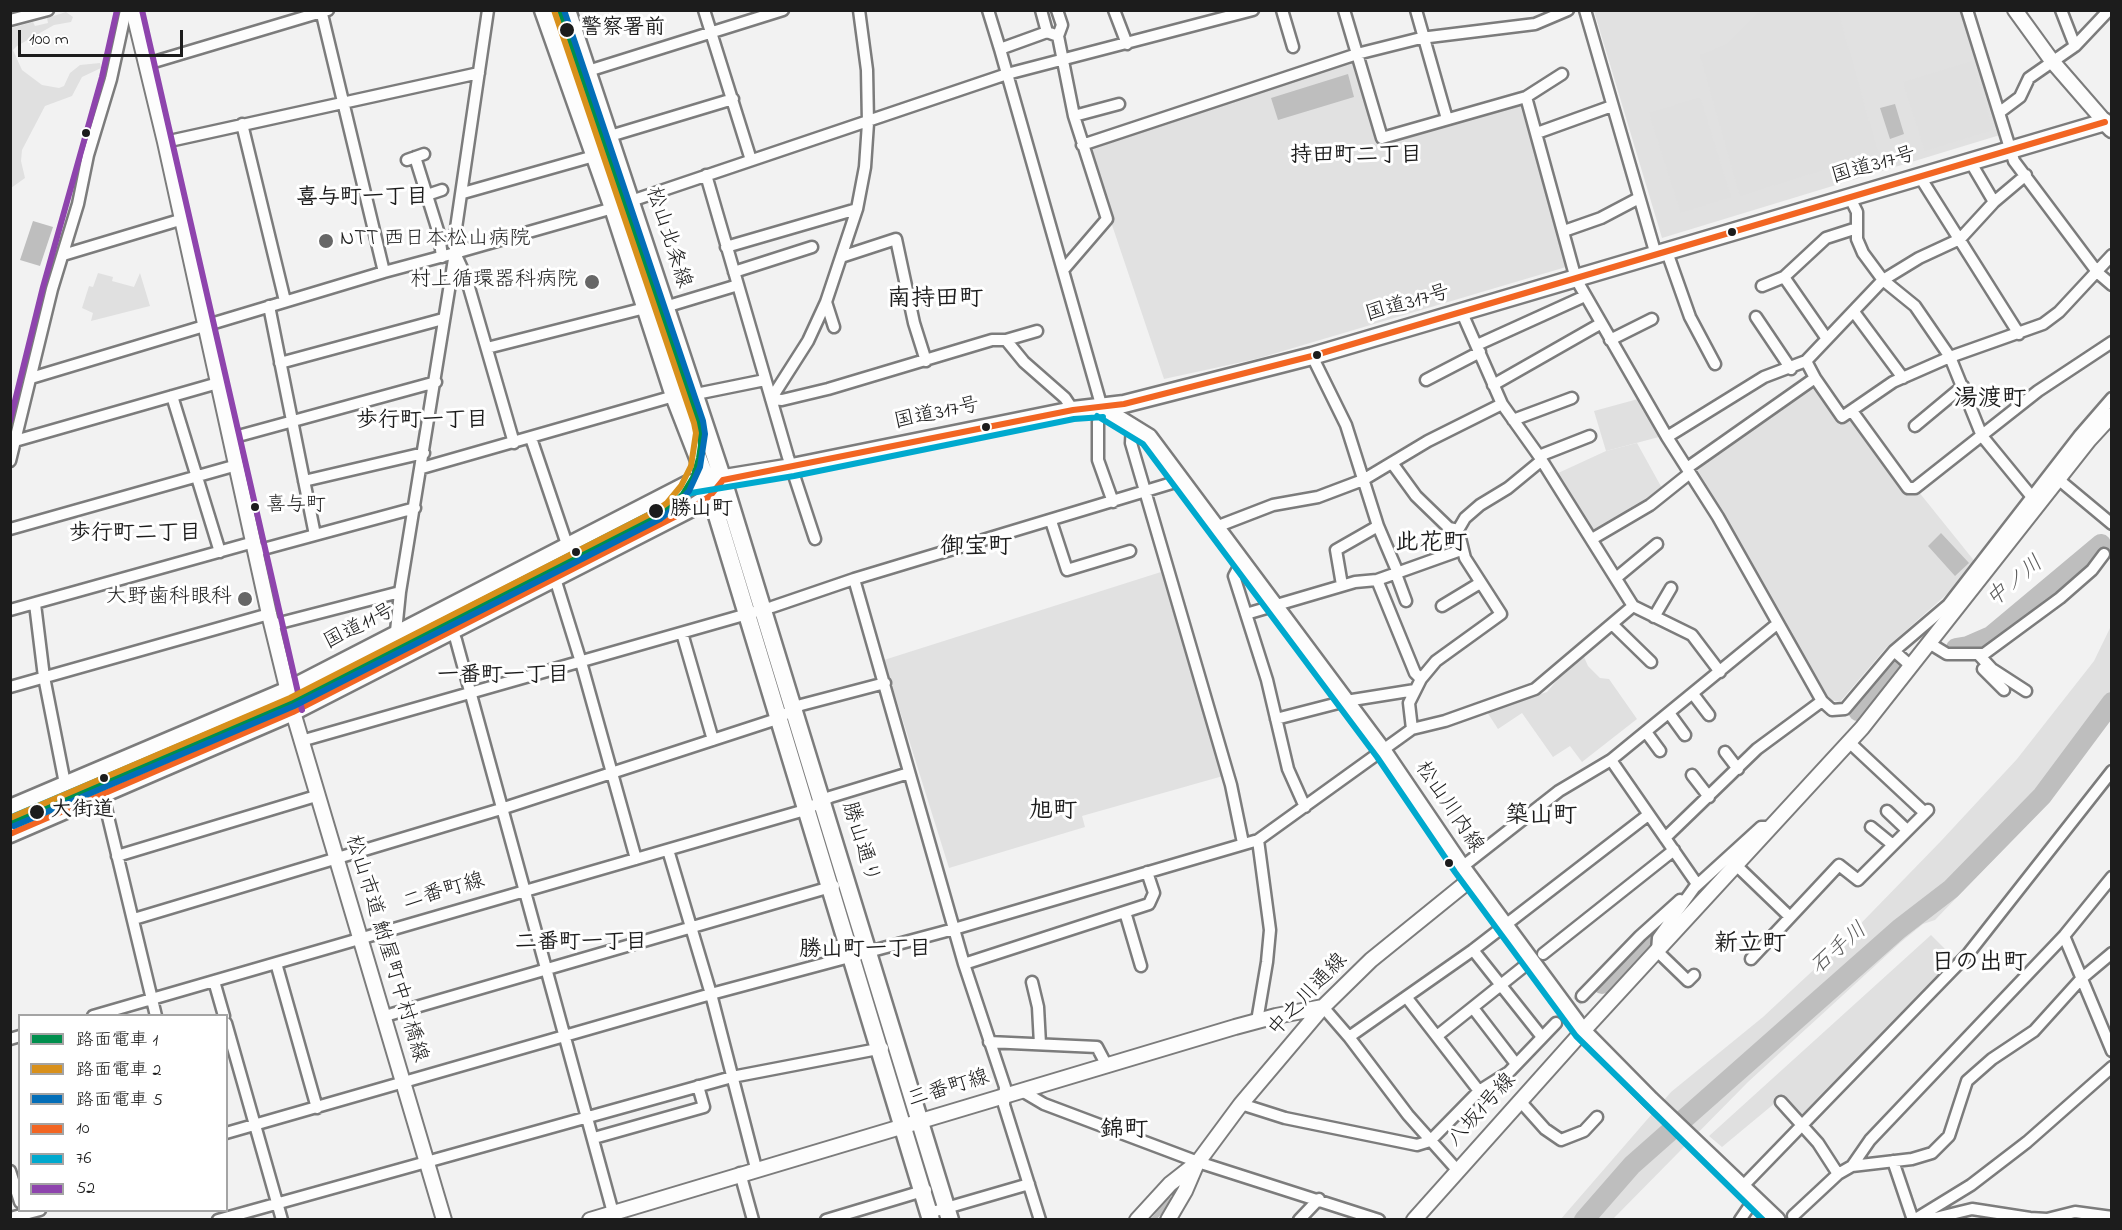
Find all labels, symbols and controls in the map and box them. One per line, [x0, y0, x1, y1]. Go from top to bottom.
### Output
place label: 警察署前 [581, 17, 665, 43]
scale bar [21, 18, 186, 56]
marker: 警察署前 [558, 21, 576, 39]
text: 100 m [29, 27, 69, 53]
unlabelled marker [80, 127, 92, 139]
street label: 国道317号 [1829, 143, 1919, 191]
district label: 持田町二丁目 [1290, 144, 1422, 170]
street label: 松山北条線 [639, 184, 695, 292]
district label: 喜与町一丁目 [296, 186, 428, 212]
unlabelled marker [1726, 226, 1738, 238]
place label: NTT 西日本松山病院 [340, 228, 530, 254]
marker: NTT 西日本松山病院 [317, 232, 335, 250]
place label: 村上循環器科病院 [410, 269, 578, 295]
marker: 村上循環器科病院 [583, 273, 601, 291]
street label: 国道317号 [1363, 281, 1453, 329]
district label: 南持田町 [887, 287, 983, 315]
unlabelled marker [1311, 349, 1323, 361]
district label: 湯渡町 [1954, 387, 2026, 415]
street label: 国道317号 [892, 394, 982, 436]
district label: 歩行町一丁目 [356, 409, 488, 435]
unlabelled marker [980, 421, 992, 433]
place label: 喜与町 [266, 495, 326, 519]
place label: 勝山町 [670, 498, 733, 524]
marker: 喜与町 [249, 501, 261, 513]
marker: 勝山町 [647, 502, 665, 520]
district label: 歩行町二丁目 [69, 522, 201, 548]
district label: 此花町 [1395, 531, 1467, 559]
district label: 御宝町 [940, 535, 1012, 563]
unlabelled marker [570, 546, 582, 558]
water label: 中ノ川 [1982, 552, 2050, 614]
place label: 大野歯科眼科 [106, 586, 232, 612]
marker: 大野歯科眼科 [236, 590, 254, 608]
street label: 国道11号 [320, 599, 400, 657]
district label: 一番町一丁目 [437, 664, 569, 690]
street label: 松山川内線 [1408, 757, 1488, 859]
unlabelled marker [98, 772, 110, 784]
place label: 大街道 [51, 799, 114, 825]
street label: 勝山通り [835, 799, 883, 887]
district label: 旭町 [1029, 799, 1077, 827]
marker: 大街道 [28, 803, 46, 821]
district label: 築山町 [1505, 804, 1577, 832]
street label: 松山市道 鮒屋町中村橋線 [338, 832, 432, 1066]
unlabelled marker [1443, 857, 1455, 869]
street label: 二番町線 [400, 869, 488, 917]
water label: 石手川 [1806, 918, 1874, 982]
district label: 二番町一丁目 [515, 931, 647, 957]
district label: 新立町 [1714, 932, 1786, 960]
district label: 勝山町一丁目 [799, 938, 931, 964]
street label: 中之川通線 [1264, 949, 1354, 1043]
district label: 日の出町 [1931, 951, 2027, 979]
legend [18, 1014, 228, 1212]
text: 路面電車 1 [76, 1028, 158, 1054]
text: 路面電車 2 [76, 1058, 161, 1084]
street label: 三番町線 [905, 1066, 993, 1114]
street label: 八坂1号線 [1443, 1069, 1523, 1153]
text: 路面電車 5 [76, 1088, 163, 1114]
text: 10 [76, 1116, 90, 1142]
district label: 錦町 [1100, 1118, 1148, 1146]
text: 76 [76, 1146, 91, 1172]
text: 52 [76, 1176, 95, 1202]

